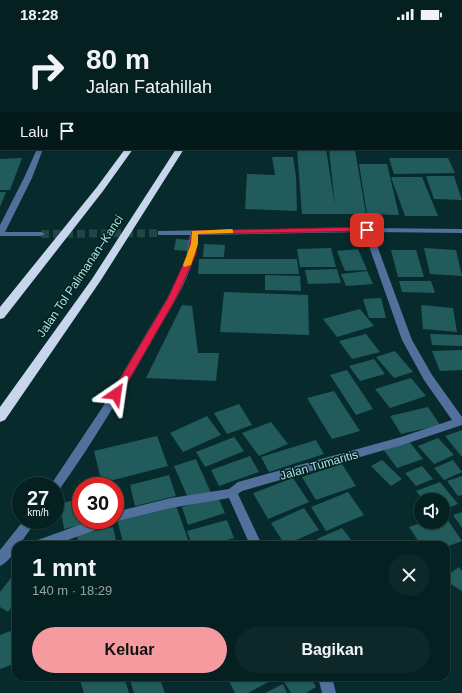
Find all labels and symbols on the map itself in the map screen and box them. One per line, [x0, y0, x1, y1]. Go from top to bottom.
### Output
street label: Jalan Tol Palimanan–Kanci [34, 212, 126, 340]
pin [350, 213, 384, 247]
position arrow [95, 373, 137, 415]
street label: Jalan Tumaritis [278, 447, 360, 483]
speed limit sign: 30 [72, 477, 124, 529]

